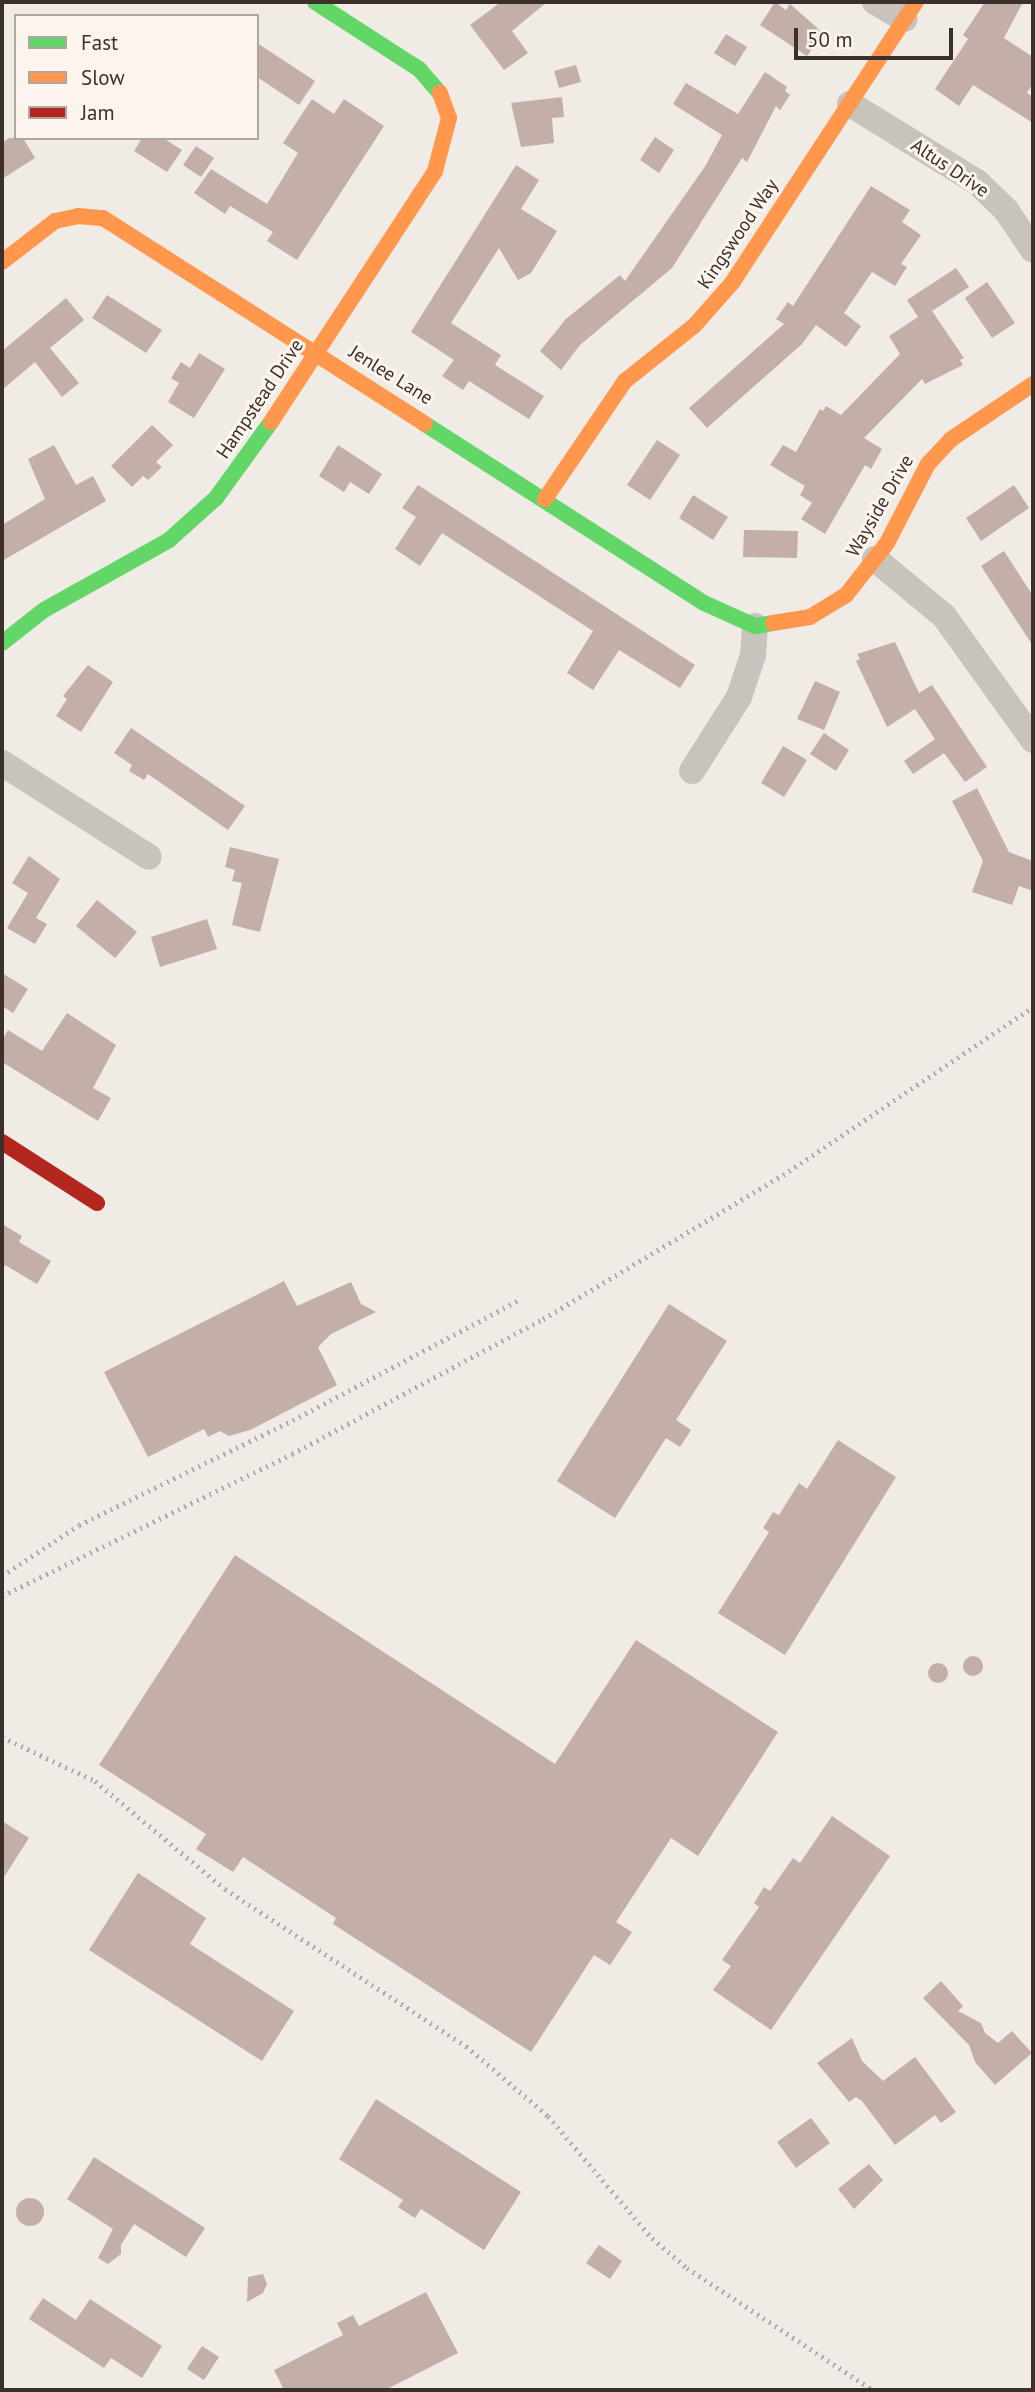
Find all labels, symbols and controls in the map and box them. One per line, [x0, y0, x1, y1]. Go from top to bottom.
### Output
legend [14, 14, 259, 140]
scale bar [797, 14, 956, 58]
text: 50 m [807, 26, 853, 53]
text: Fast [81, 29, 118, 56]
text: Slow [81, 64, 125, 91]
text: Jam [81, 99, 115, 126]
street label: Altus Drive [907, 134, 993, 202]
street label: Kingswood Way [693, 175, 783, 293]
street label: Hampstead Drive [212, 335, 308, 463]
street label: Jenlee Lane [345, 340, 437, 410]
street label: Wayside Drive [842, 451, 918, 561]

